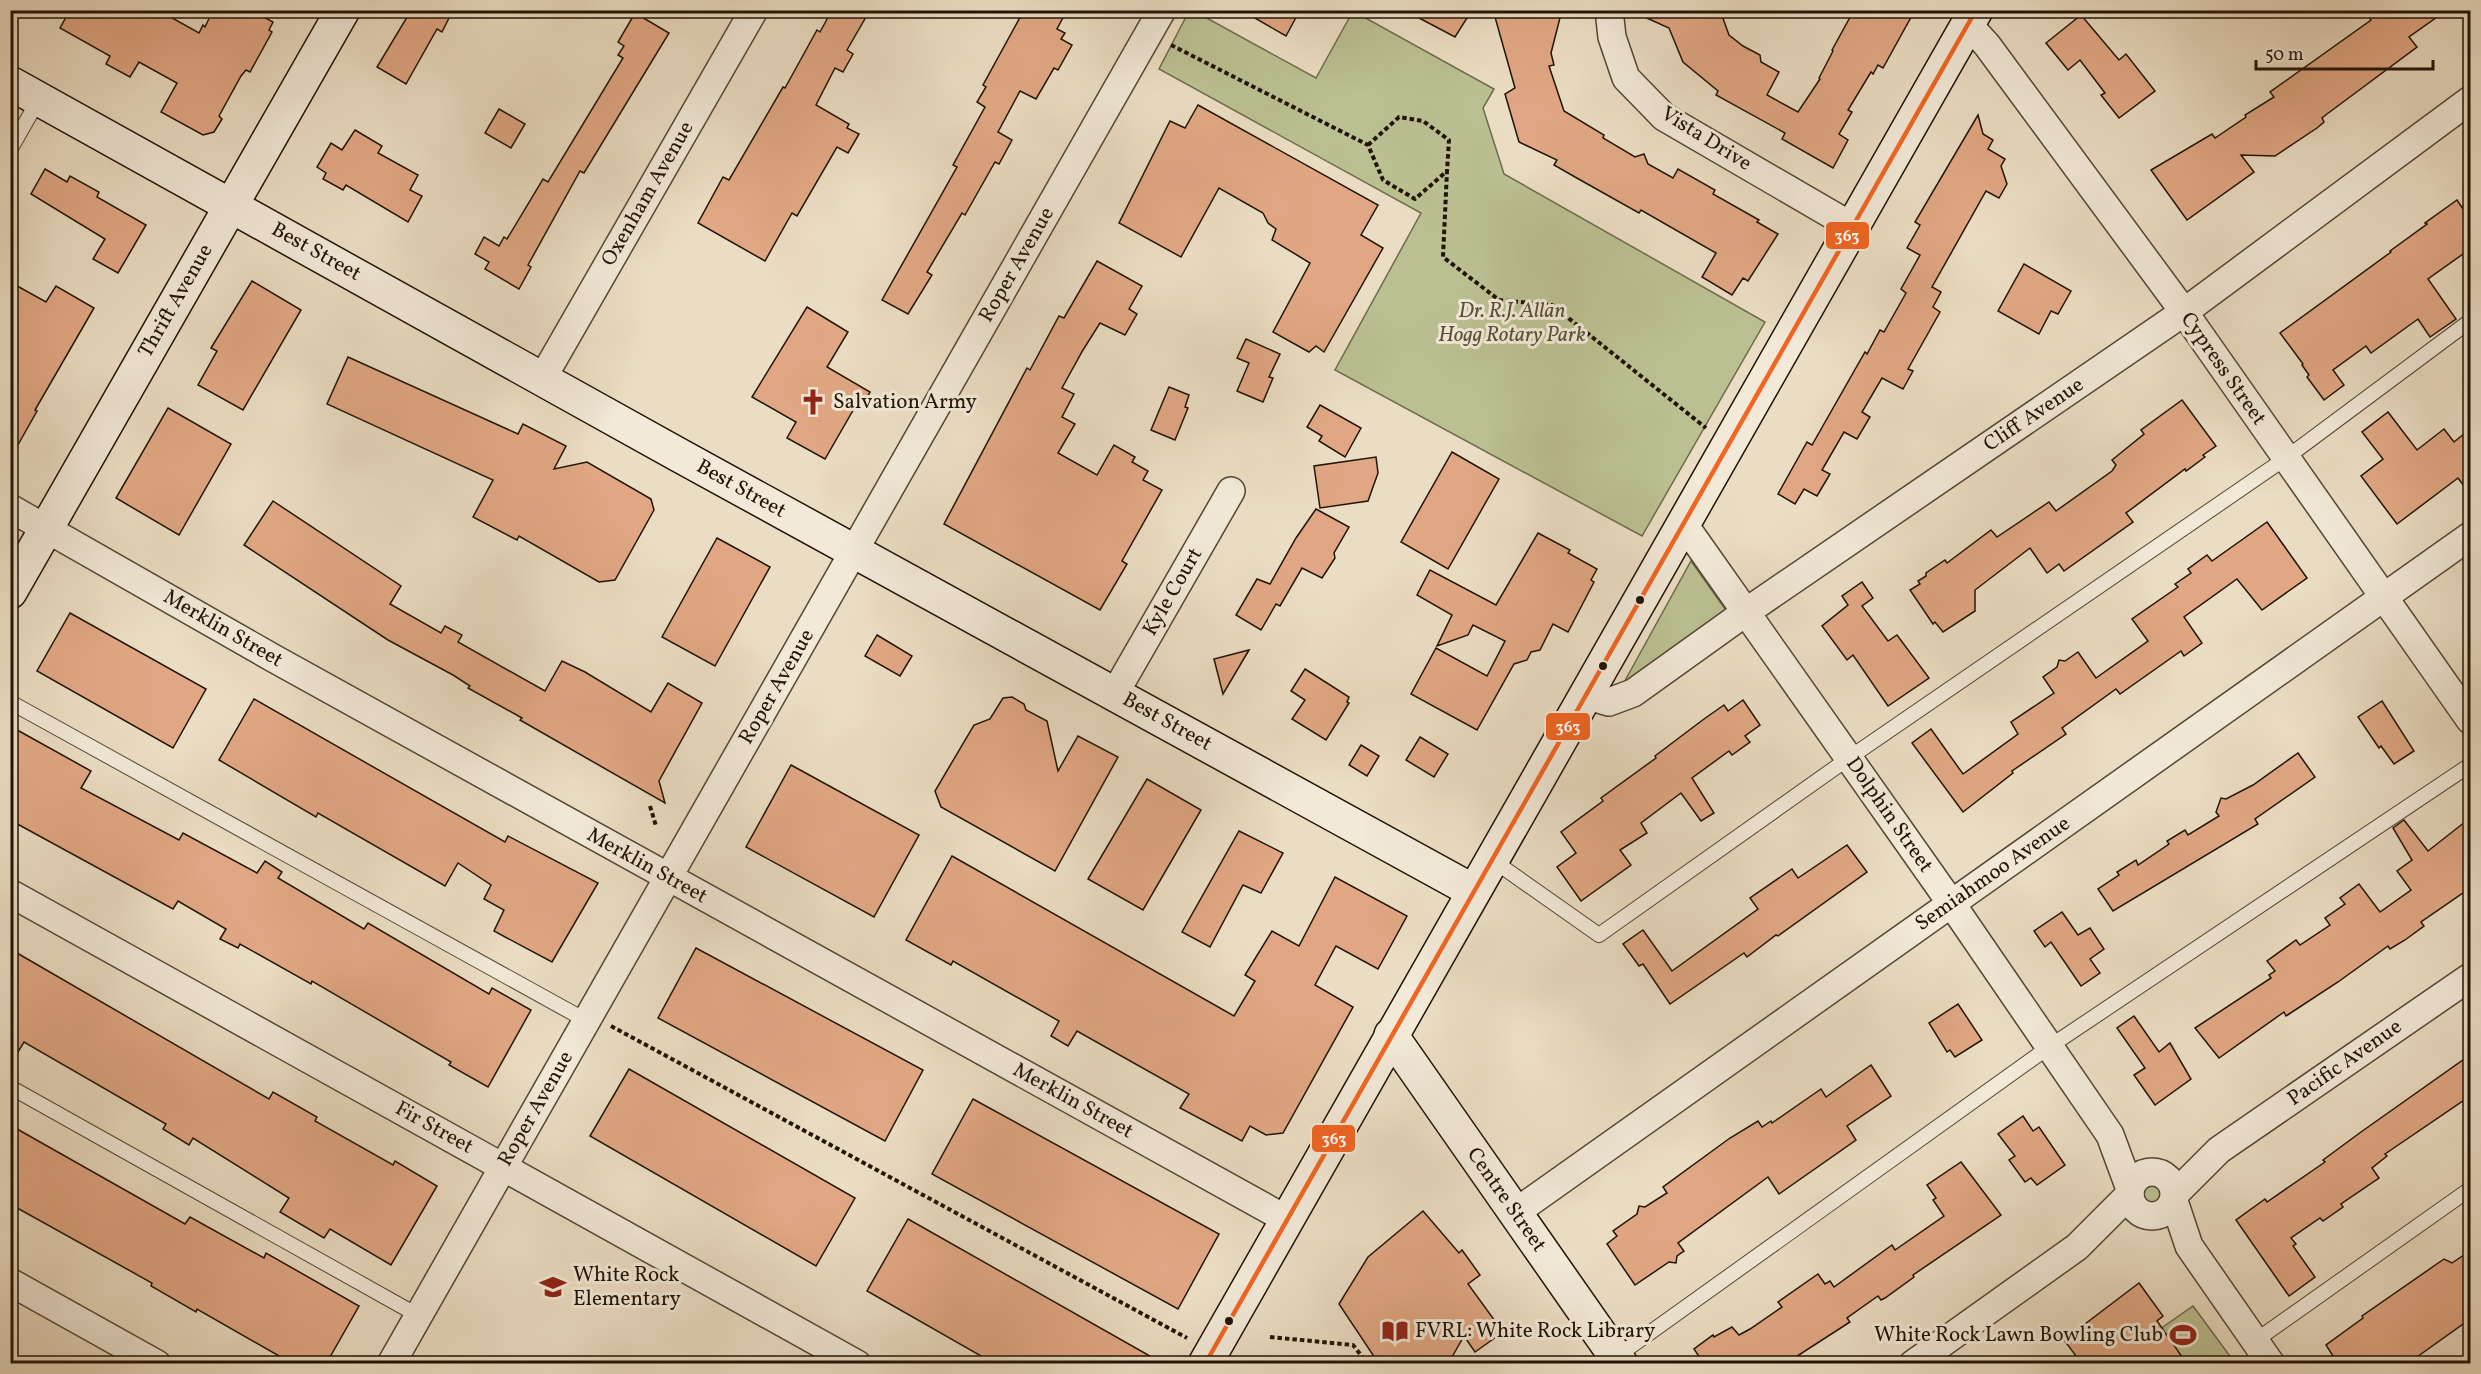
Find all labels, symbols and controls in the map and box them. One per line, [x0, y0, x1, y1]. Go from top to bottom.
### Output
scale bar [2256, 33, 2433, 71]
text: 50 m [2265, 43, 2304, 68]
street label: Vista Drive [1655, 100, 1757, 178]
street label: Oxenham Avenue [595, 116, 701, 272]
street label: Roper Avenue [972, 202, 1062, 328]
street label: Best Street [266, 215, 366, 289]
line badge: 363 [1825, 221, 1870, 250]
text: 363 [1834, 226, 1860, 248]
street label: Thrift Avenue [132, 239, 220, 363]
park label: Dr. R.J. Allan Hogg Rotary Park [1438, 297, 1586, 350]
street label: Cypress Street [2173, 307, 2273, 431]
street label: Cliff Avenue [1978, 371, 2090, 459]
church icon: Salvation Army [798, 387, 828, 417]
place label: Salvation Army [833, 388, 977, 417]
street label: Best Street [691, 452, 791, 526]
street label: Kyle Court [1136, 543, 1210, 641]
street label: Merklin Street [158, 583, 288, 675]
unlabelled marker [1634, 594, 1646, 606]
street label: Roper Avenue [732, 624, 822, 750]
unlabelled marker [1597, 660, 1609, 672]
street label: Best Street [1117, 685, 1217, 759]
line badge: 363 [1545, 712, 1591, 741]
text: 363 [1555, 717, 1581, 739]
street label: Dolphin Street [1838, 751, 1940, 879]
street label: Semiahmoo Avenue [1910, 810, 2076, 938]
street label: Merklin Street [581, 821, 713, 911]
street label: Pacific Avenue [2282, 1013, 2408, 1113]
street label: Roper Avenue [491, 1046, 581, 1172]
street label: Merklin Street [1007, 1056, 1139, 1146]
street label: Fir Street [390, 1095, 478, 1161]
line badge: 363 [1311, 1124, 1356, 1153]
text: 363 [1321, 1129, 1347, 1151]
street label: Centre Street [1459, 1142, 1553, 1258]
place label: White Rock Elementary [573, 1261, 682, 1314]
school or university icon: White Rock Elementary [538, 1272, 568, 1302]
unlabelled marker [1223, 1315, 1235, 1327]
library icon: FVRL: White Rock Library [1380, 1316, 1410, 1346]
place label: FVRL: White Rock Library [1415, 1317, 1656, 1346]
sports icon: White Rock Lawn Bowling Club [2168, 1320, 2198, 1350]
place label: White Rock Lawn Bowling Club [1874, 1321, 2163, 1350]

